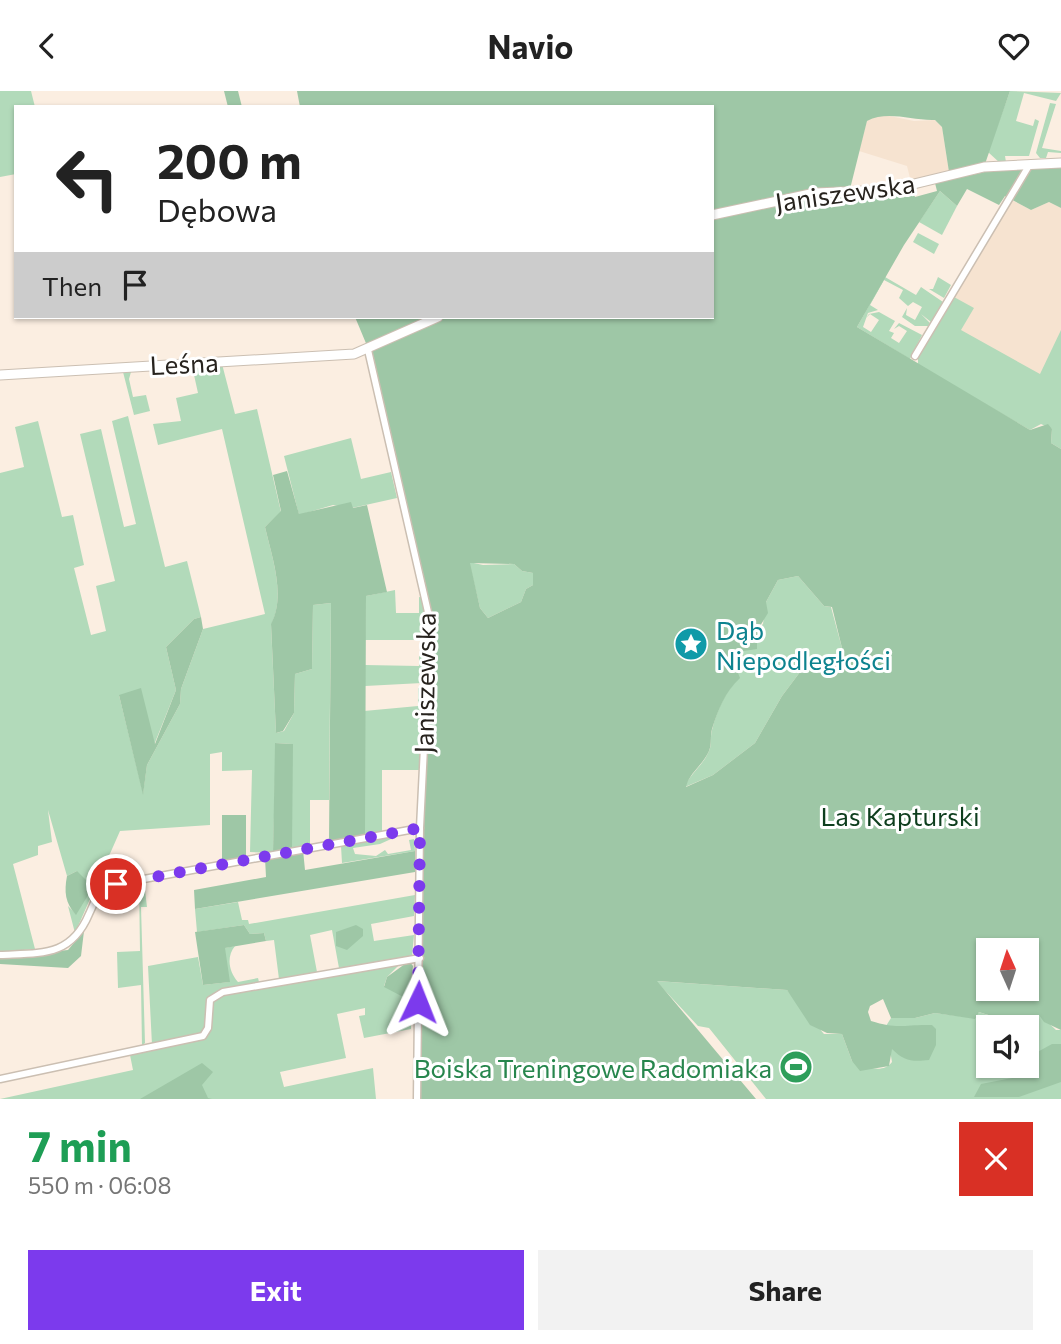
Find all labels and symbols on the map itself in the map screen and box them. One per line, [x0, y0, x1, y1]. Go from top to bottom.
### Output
street label: Janiszewska [773, 167, 917, 217]
street label: Leśna [149, 346, 219, 380]
street label: Janiszewska [407, 612, 441, 754]
place label: Dąb Niepodległości [716, 614, 891, 675]
place icon: Dąb Niepodległości [672, 625, 710, 663]
park label: Las Kapturski [820, 800, 980, 831]
pin [86, 854, 146, 914]
north arrow [976, 938, 1040, 1001]
position arrow [381, 965, 455, 1039]
sports icon: Boiska Treningowe Radomiaka [777, 1048, 815, 1086]
place label: Boiska Treningowe Radomiaka [414, 1052, 772, 1083]

